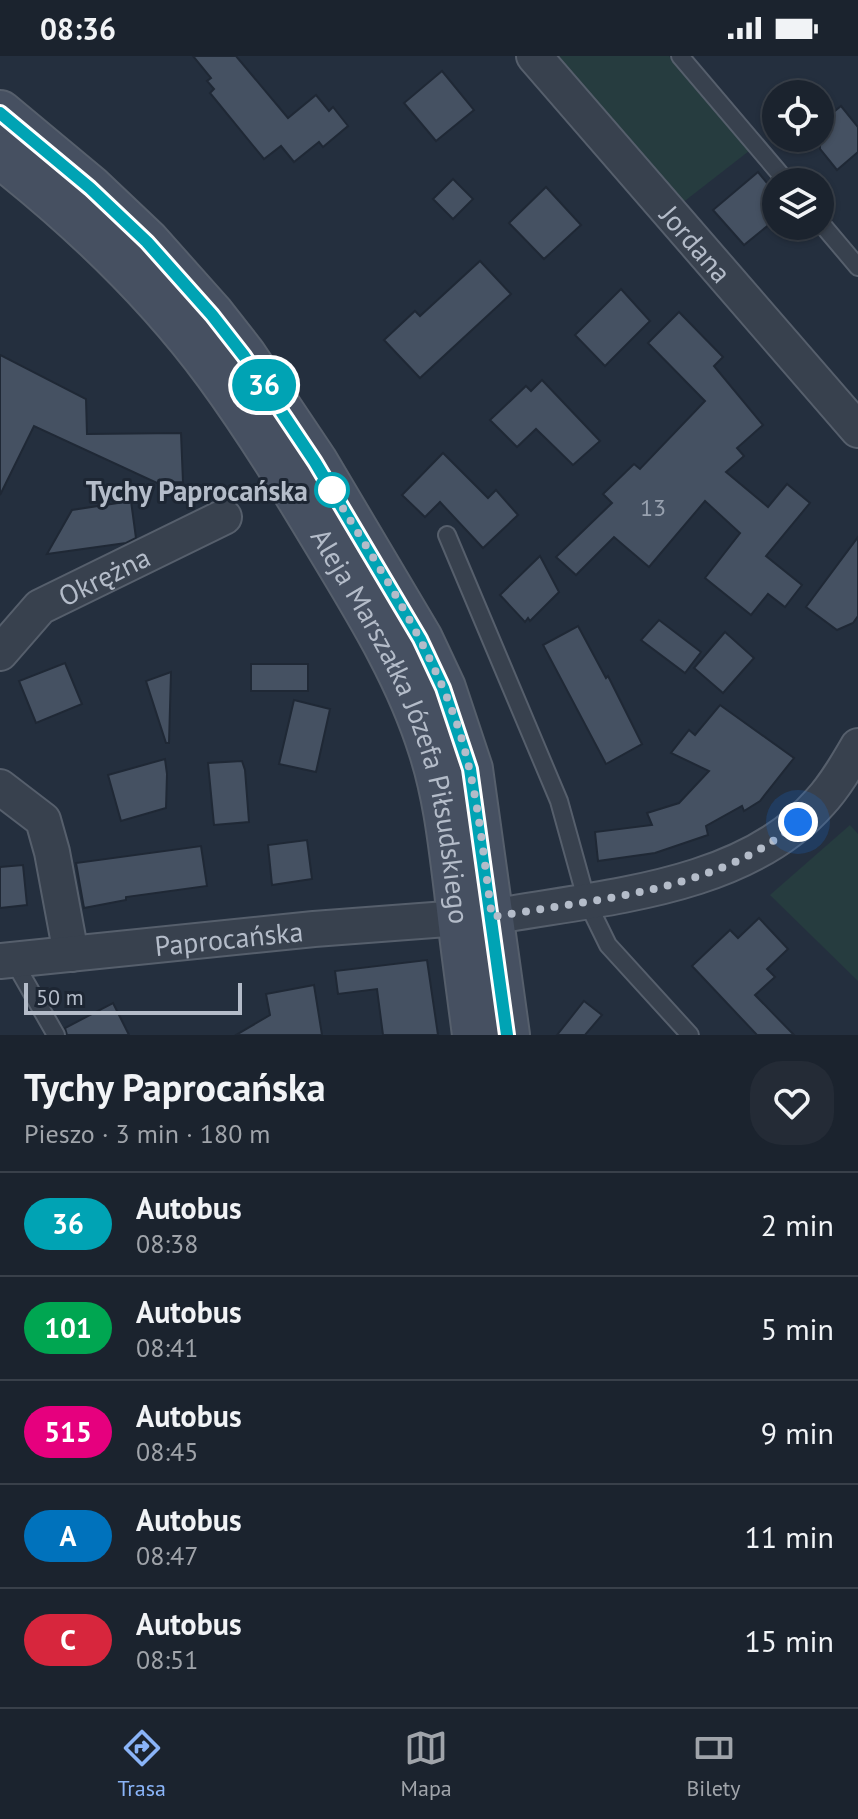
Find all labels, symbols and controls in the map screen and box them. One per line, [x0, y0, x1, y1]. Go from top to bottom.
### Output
text: 08:36 [40, 9, 116, 48]
map controls [762, 80, 834, 240]
button: locate [762, 80, 834, 152]
button: layers [762, 168, 834, 240]
street label: Jordana [652, 196, 740, 290]
line badge: 36 [228, 359, 300, 411]
text: 36 [248, 366, 280, 403]
place label: Tychy Paprocańska [86, 472, 308, 509]
marker: Tychy Paprocańska [315, 473, 349, 507]
house number: 13 [640, 492, 666, 523]
street label: Aleja Marszałka Józefa Piłsudskiego [303, 521, 479, 926]
street label: Okrężna [52, 538, 156, 614]
your location [778, 802, 818, 842]
street label: Paprocańska [153, 912, 305, 964]
scale bar [24, 979, 242, 1015]
text: 50 m [36, 983, 84, 1011]
button: heart [750, 1061, 834, 1145]
text: Tychy Paprocańska [24, 1062, 326, 1111]
text: Pieszo · 3 min · 180 m [24, 1117, 270, 1150]
text: Autobus [136, 1188, 242, 1227]
text: 36 [52, 1205, 84, 1242]
text: 2 min [761, 1205, 834, 1244]
text: 08:38 [136, 1227, 198, 1260]
text: Autobus [136, 1292, 242, 1331]
text: 101 [44, 1309, 92, 1346]
text: 5 min [761, 1309, 834, 1348]
text: 08:41 [136, 1331, 198, 1364]
text: Autobus [136, 1396, 242, 1435]
text: 515 [44, 1413, 92, 1450]
text: 9 min [761, 1413, 834, 1452]
text: 08:45 [136, 1435, 198, 1468]
text: Autobus [136, 1500, 242, 1539]
text: A [60, 1517, 76, 1554]
text: 11 min [744, 1517, 834, 1556]
text: 08:47 [136, 1539, 198, 1572]
text: Autobus [136, 1604, 242, 1643]
text: C [60, 1621, 76, 1658]
text: 15 min [744, 1621, 834, 1660]
text: 08:51 [136, 1643, 198, 1676]
tab: Trasa [117, 1726, 166, 1802]
tab: Mapa [401, 1726, 452, 1802]
tab: Bilety [687, 1726, 741, 1802]

